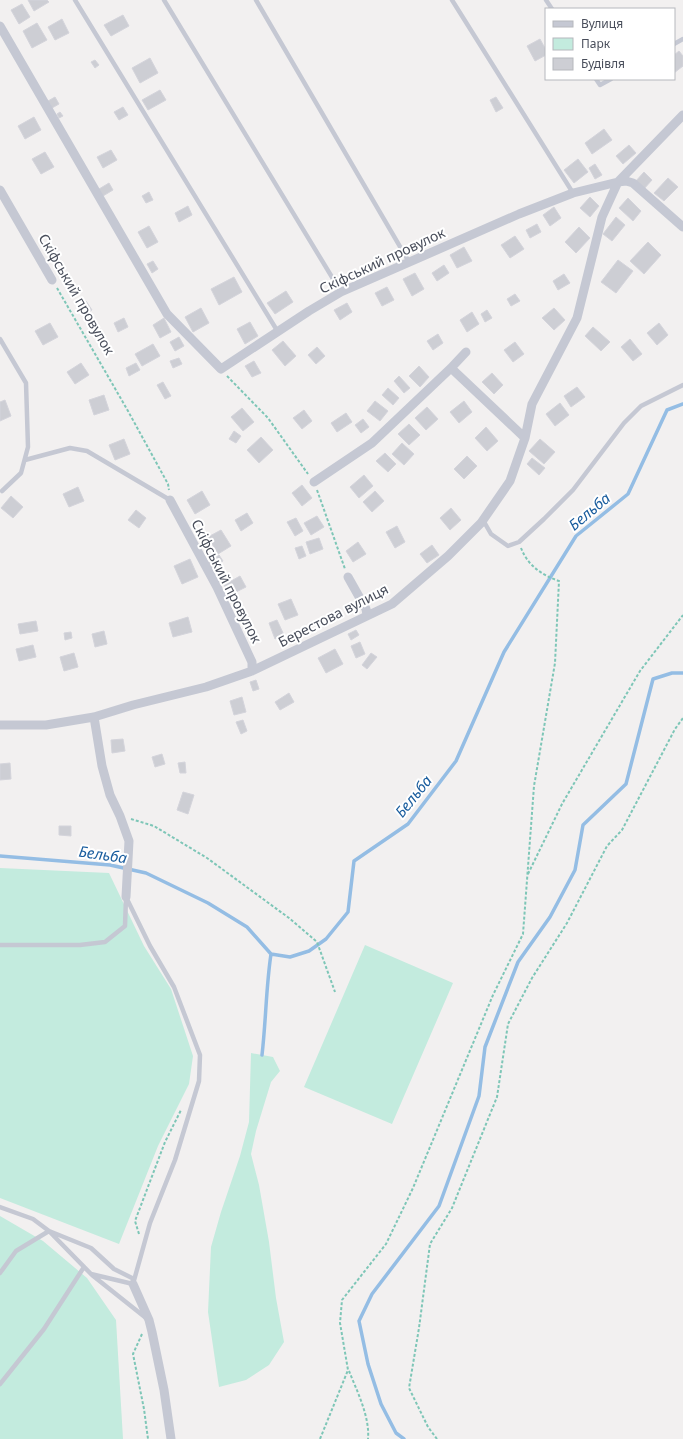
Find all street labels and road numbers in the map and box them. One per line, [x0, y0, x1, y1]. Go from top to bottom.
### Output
street label: Скіфський провулок [316, 222, 449, 298]
street label: Скіфський провулок [35, 230, 120, 358]
street label: Скіфський провулок [187, 516, 267, 647]
street label: Берестова вулиця [275, 579, 391, 651]

